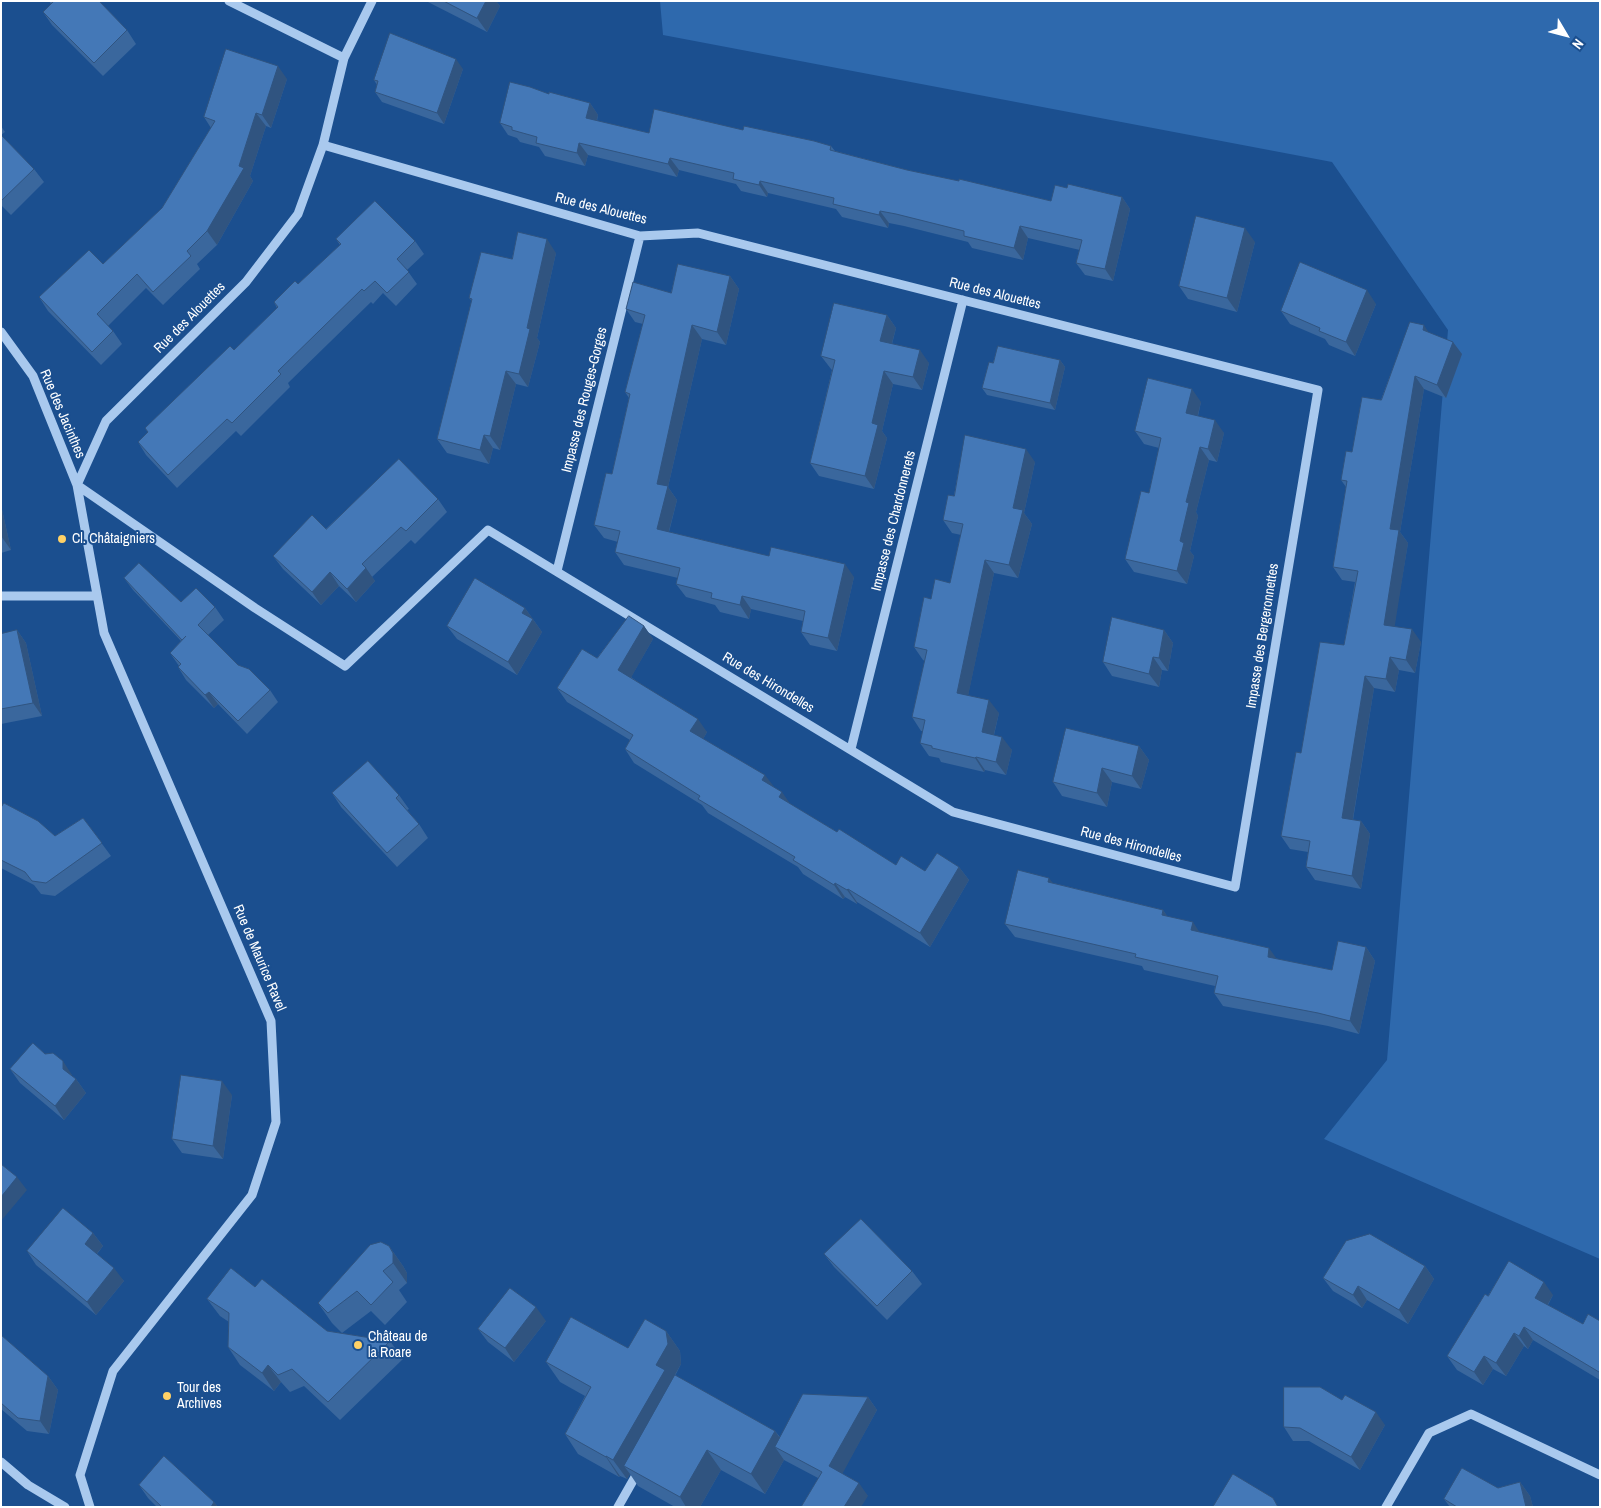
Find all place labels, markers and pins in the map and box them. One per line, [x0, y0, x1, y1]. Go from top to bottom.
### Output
place label: Cl. Châtaigniers [72, 531, 155, 547]
marker: Cl. Châtaigniers [56, 533, 68, 545]
place label: Château de la Roare [368, 1329, 427, 1361]
marker: Château de la Roare [352, 1339, 364, 1351]
place label: Tour des Archives [177, 1380, 222, 1412]
marker: Tour des Archives [161, 1390, 173, 1402]

